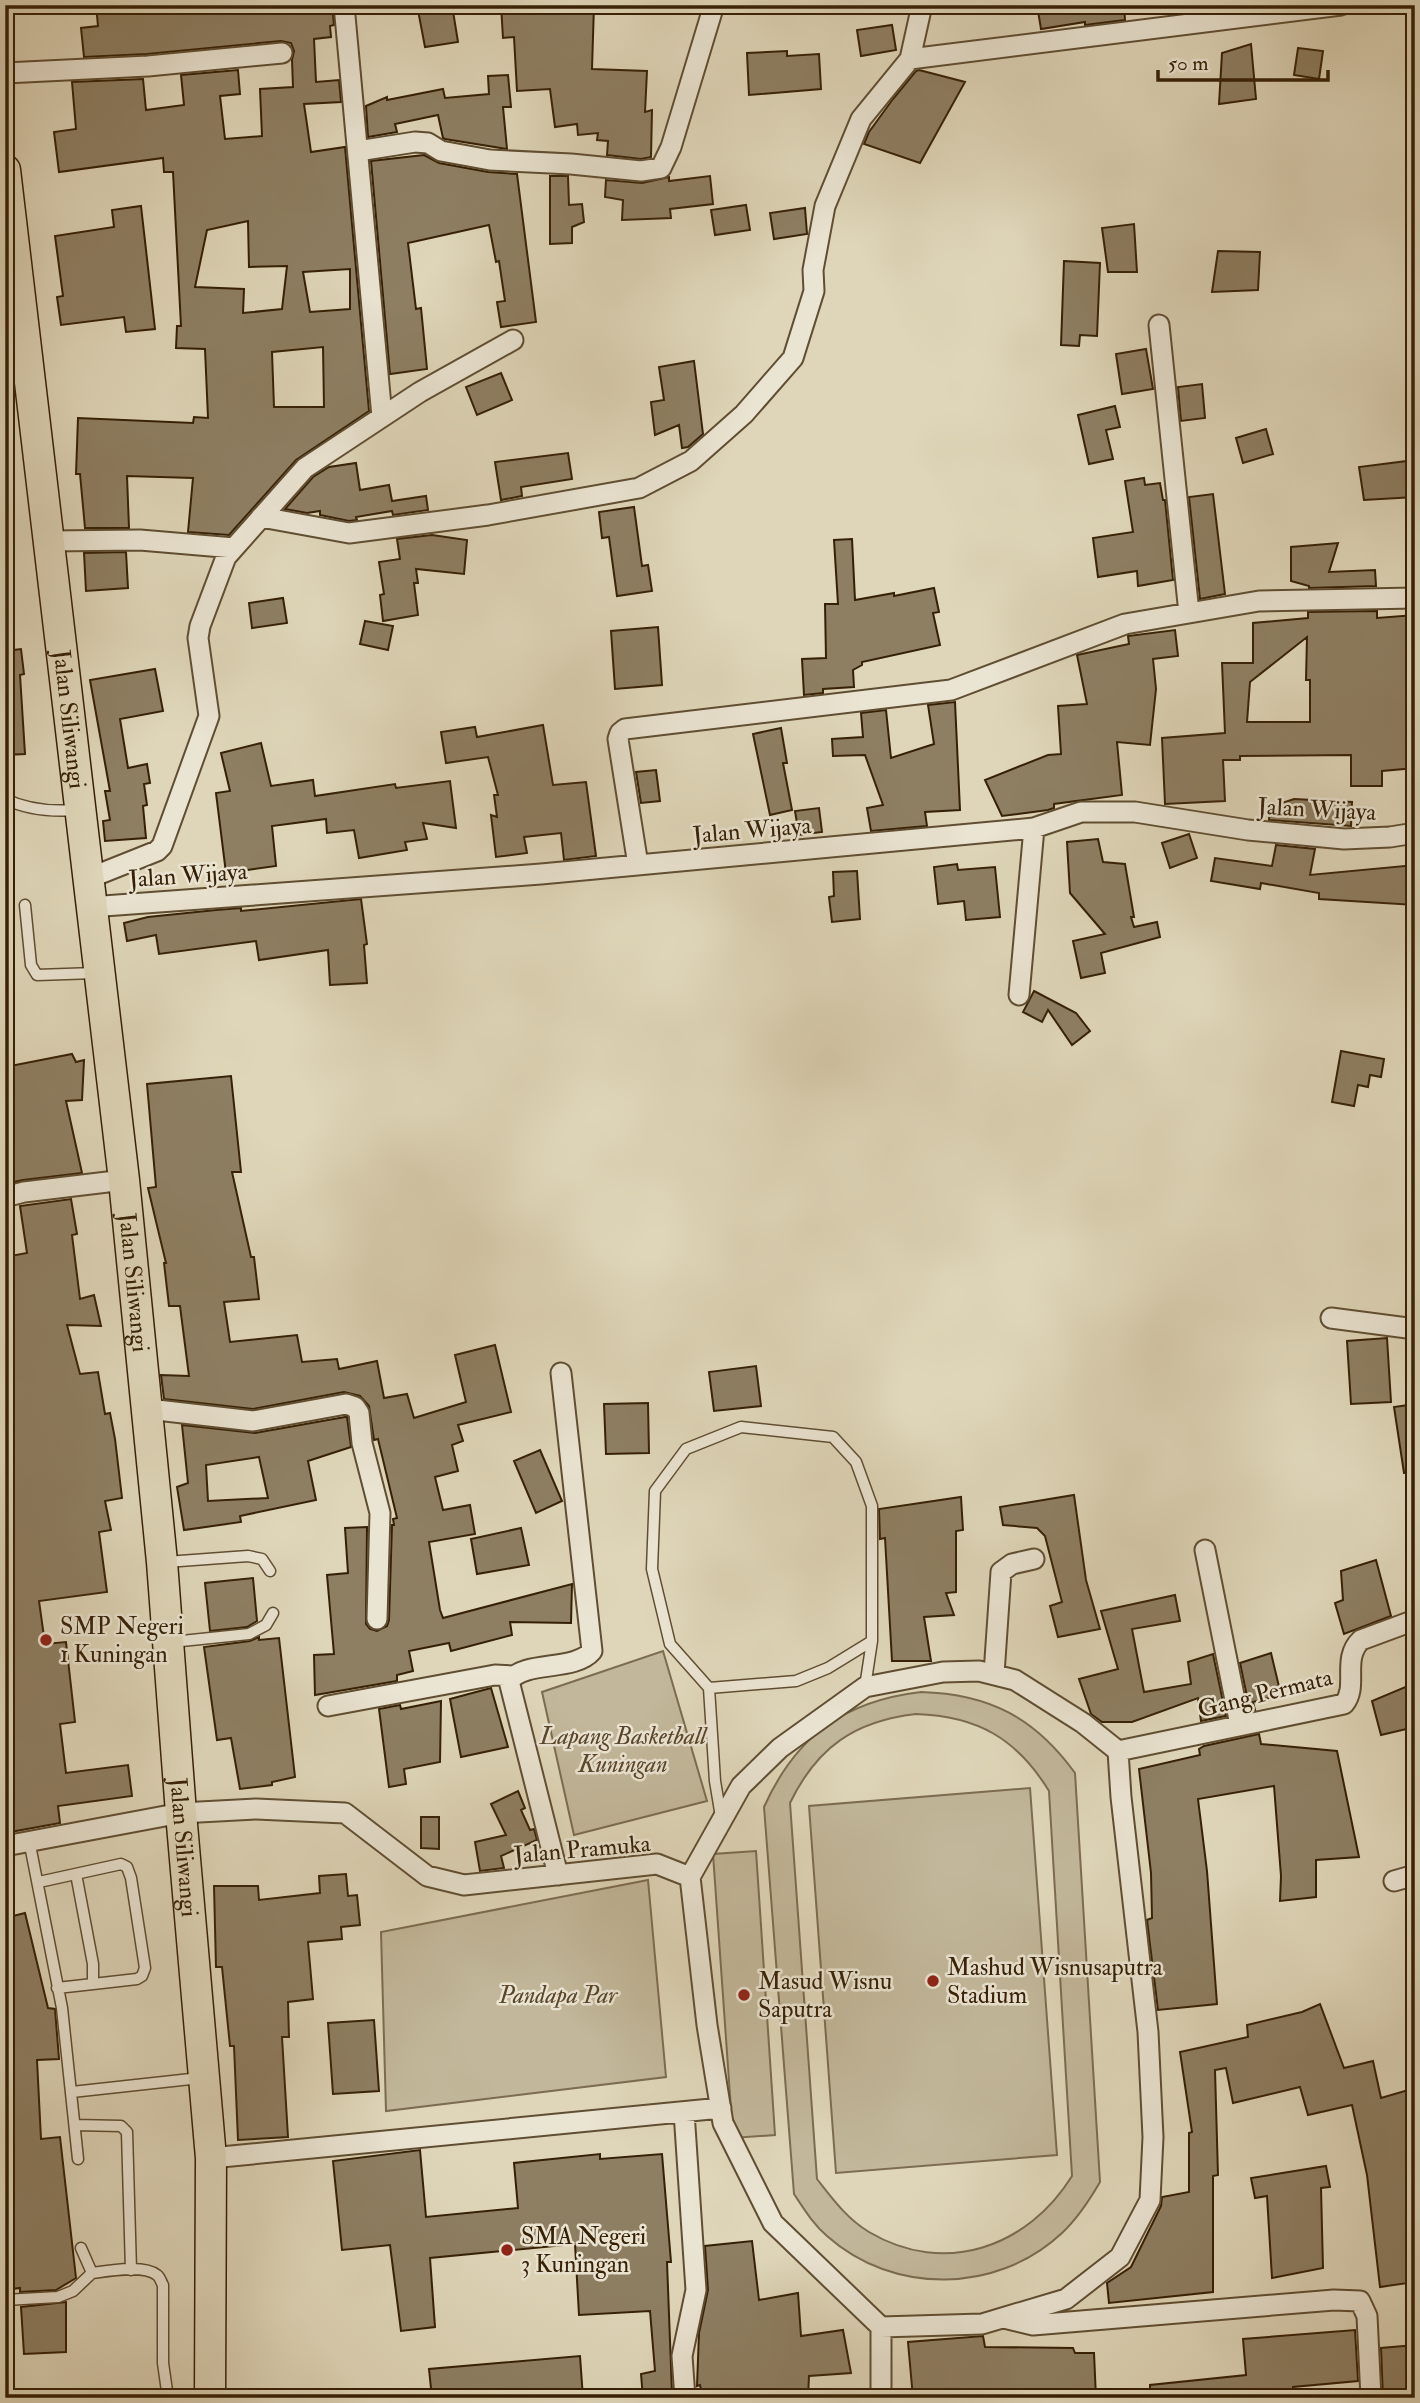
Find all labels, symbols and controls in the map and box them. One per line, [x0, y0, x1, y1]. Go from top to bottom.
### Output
scale bar [1158, 38, 1327, 82]
text: 50 m [1168, 50, 1209, 77]
street label: Jalan Siliwangi [46, 647, 93, 790]
street label: Jalan Wijaya [1256, 791, 1378, 828]
street label: Jalan Wijaya [691, 810, 814, 851]
street label: Jalan Wijaya [127, 856, 249, 895]
street label: Jalan Siliwangi [111, 1210, 156, 1354]
place label: SMP Negeri 1 Kuningan [60, 1611, 184, 1670]
marker: SMP Negeri 1 Kuningan [38, 1632, 54, 1648]
street label: Gang Permata [1195, 1662, 1337, 1725]
park label: Lapang Basketball Kuningan [539, 1721, 709, 1780]
street label: Jalan Siliwangi [162, 1775, 205, 1918]
street label: Jalan Pramuka [511, 1828, 653, 1871]
place label: Mashud Wisnusaputra Stadium [947, 1952, 1164, 2011]
place label: Masud Wisnu Saputra [758, 1966, 892, 2025]
marker: Mashud Wisnusaputra Stadium [925, 1973, 941, 1989]
park label: Pandapa Par [498, 1980, 618, 2011]
marker: Masud Wisnu Saputra [736, 1987, 752, 2003]
place label: SMA Negeri 3 Kuningan [521, 2221, 646, 2280]
marker: SMA Negeri 3 Kuningan [499, 2242, 515, 2258]

